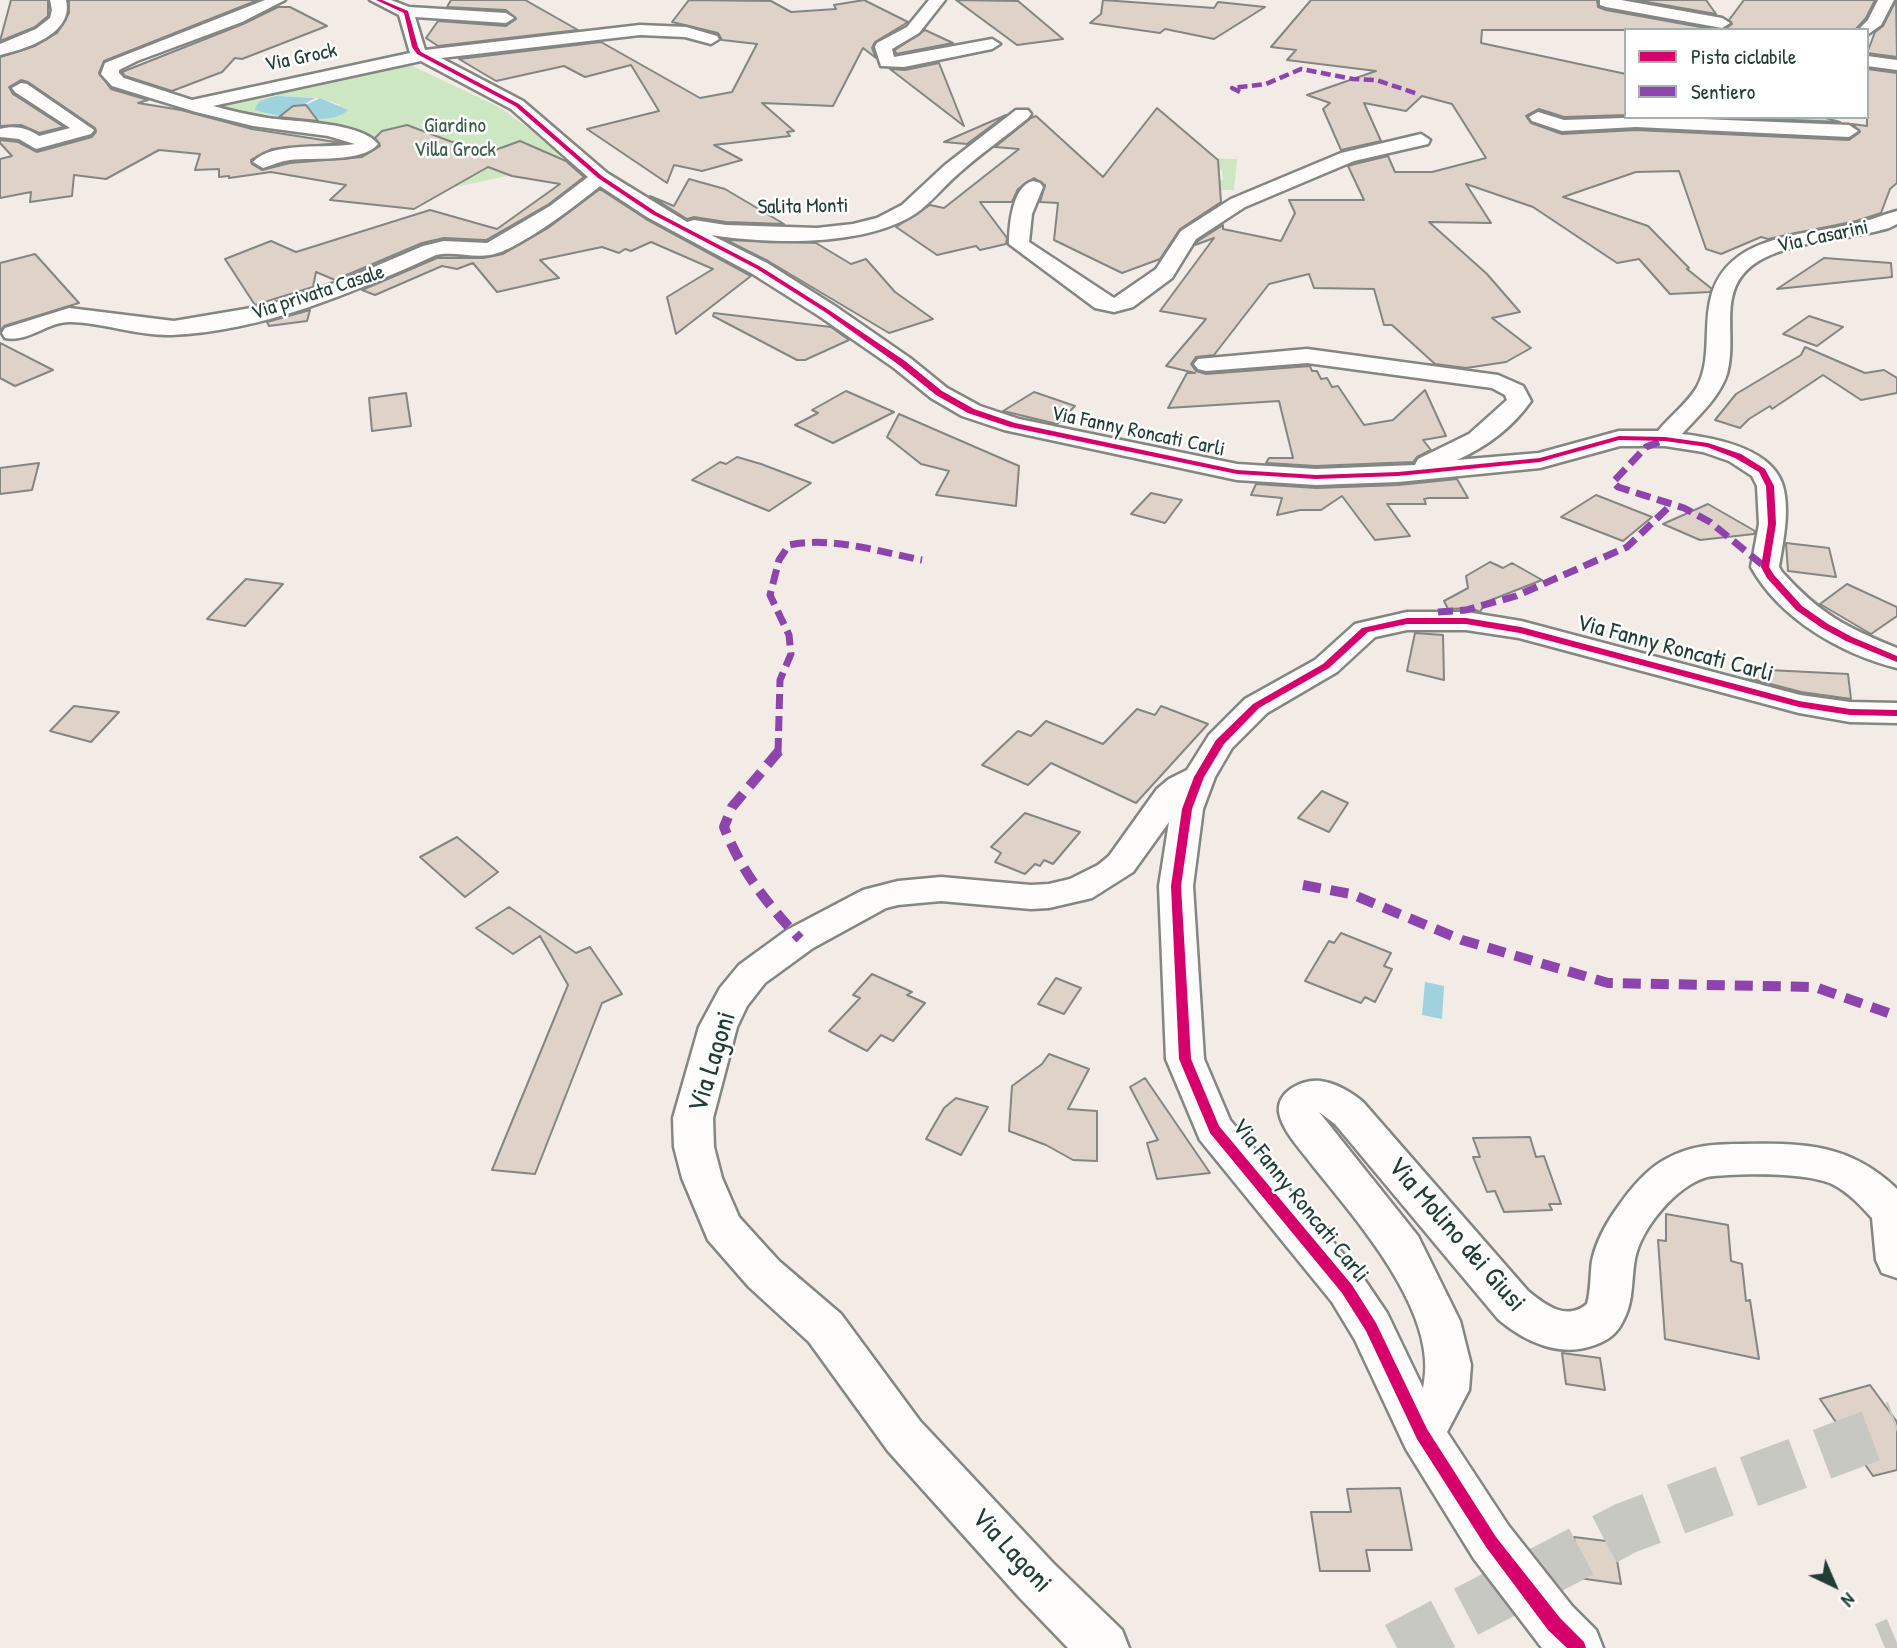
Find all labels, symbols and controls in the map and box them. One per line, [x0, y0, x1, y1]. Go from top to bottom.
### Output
legend [1624, 28, 1869, 119]
street label: Via Grock [263, 38, 339, 78]
text: Pista ciclabile [1691, 42, 1796, 71]
text: Sentiero [1691, 77, 1755, 106]
park label: Giardino Villa Grock [414, 113, 496, 163]
street label: Salita Monti [757, 194, 849, 220]
street label: Via Casarini [1775, 215, 1871, 259]
street label: Via privata Casale [248, 260, 388, 326]
street label: Via Fanny Roncati Carli [1049, 401, 1227, 463]
street label: Via Fanny Roncati Carli [1574, 609, 1776, 689]
street label: Via Lagoni [682, 1008, 744, 1116]
street label: Via Fanny Roncati Carli [1225, 1113, 1375, 1289]
street label: Via Molino dei Giusi [1380, 1151, 1532, 1319]
street label: Via Lagoni [963, 1502, 1059, 1600]
north arrow [1799, 1550, 1869, 1620]
text: N [1836, 1587, 1861, 1613]

